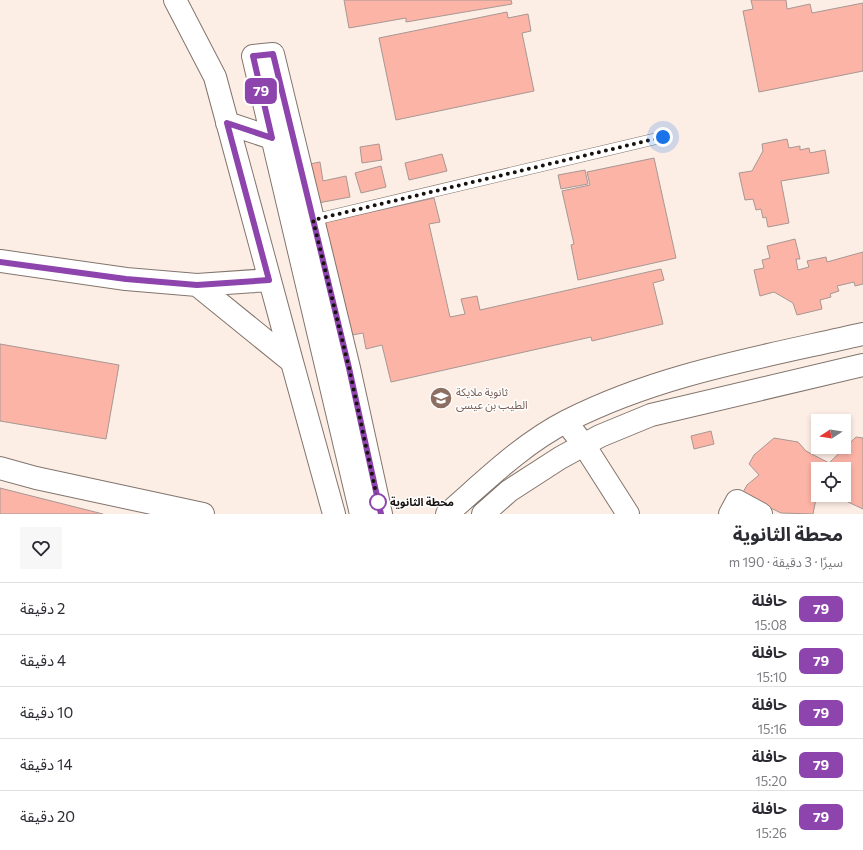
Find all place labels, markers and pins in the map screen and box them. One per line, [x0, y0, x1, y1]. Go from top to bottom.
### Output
school or university icon: ثانوية ملايكة الطيب بن عيسى [428, 385, 454, 411]
place label: ثانوية ملايكة الطيب بن عيسى [456, 385, 528, 412]
marker: محطة الثانوية [369, 493, 387, 511]
place label: محطة الثانوية [390, 495, 454, 509]

